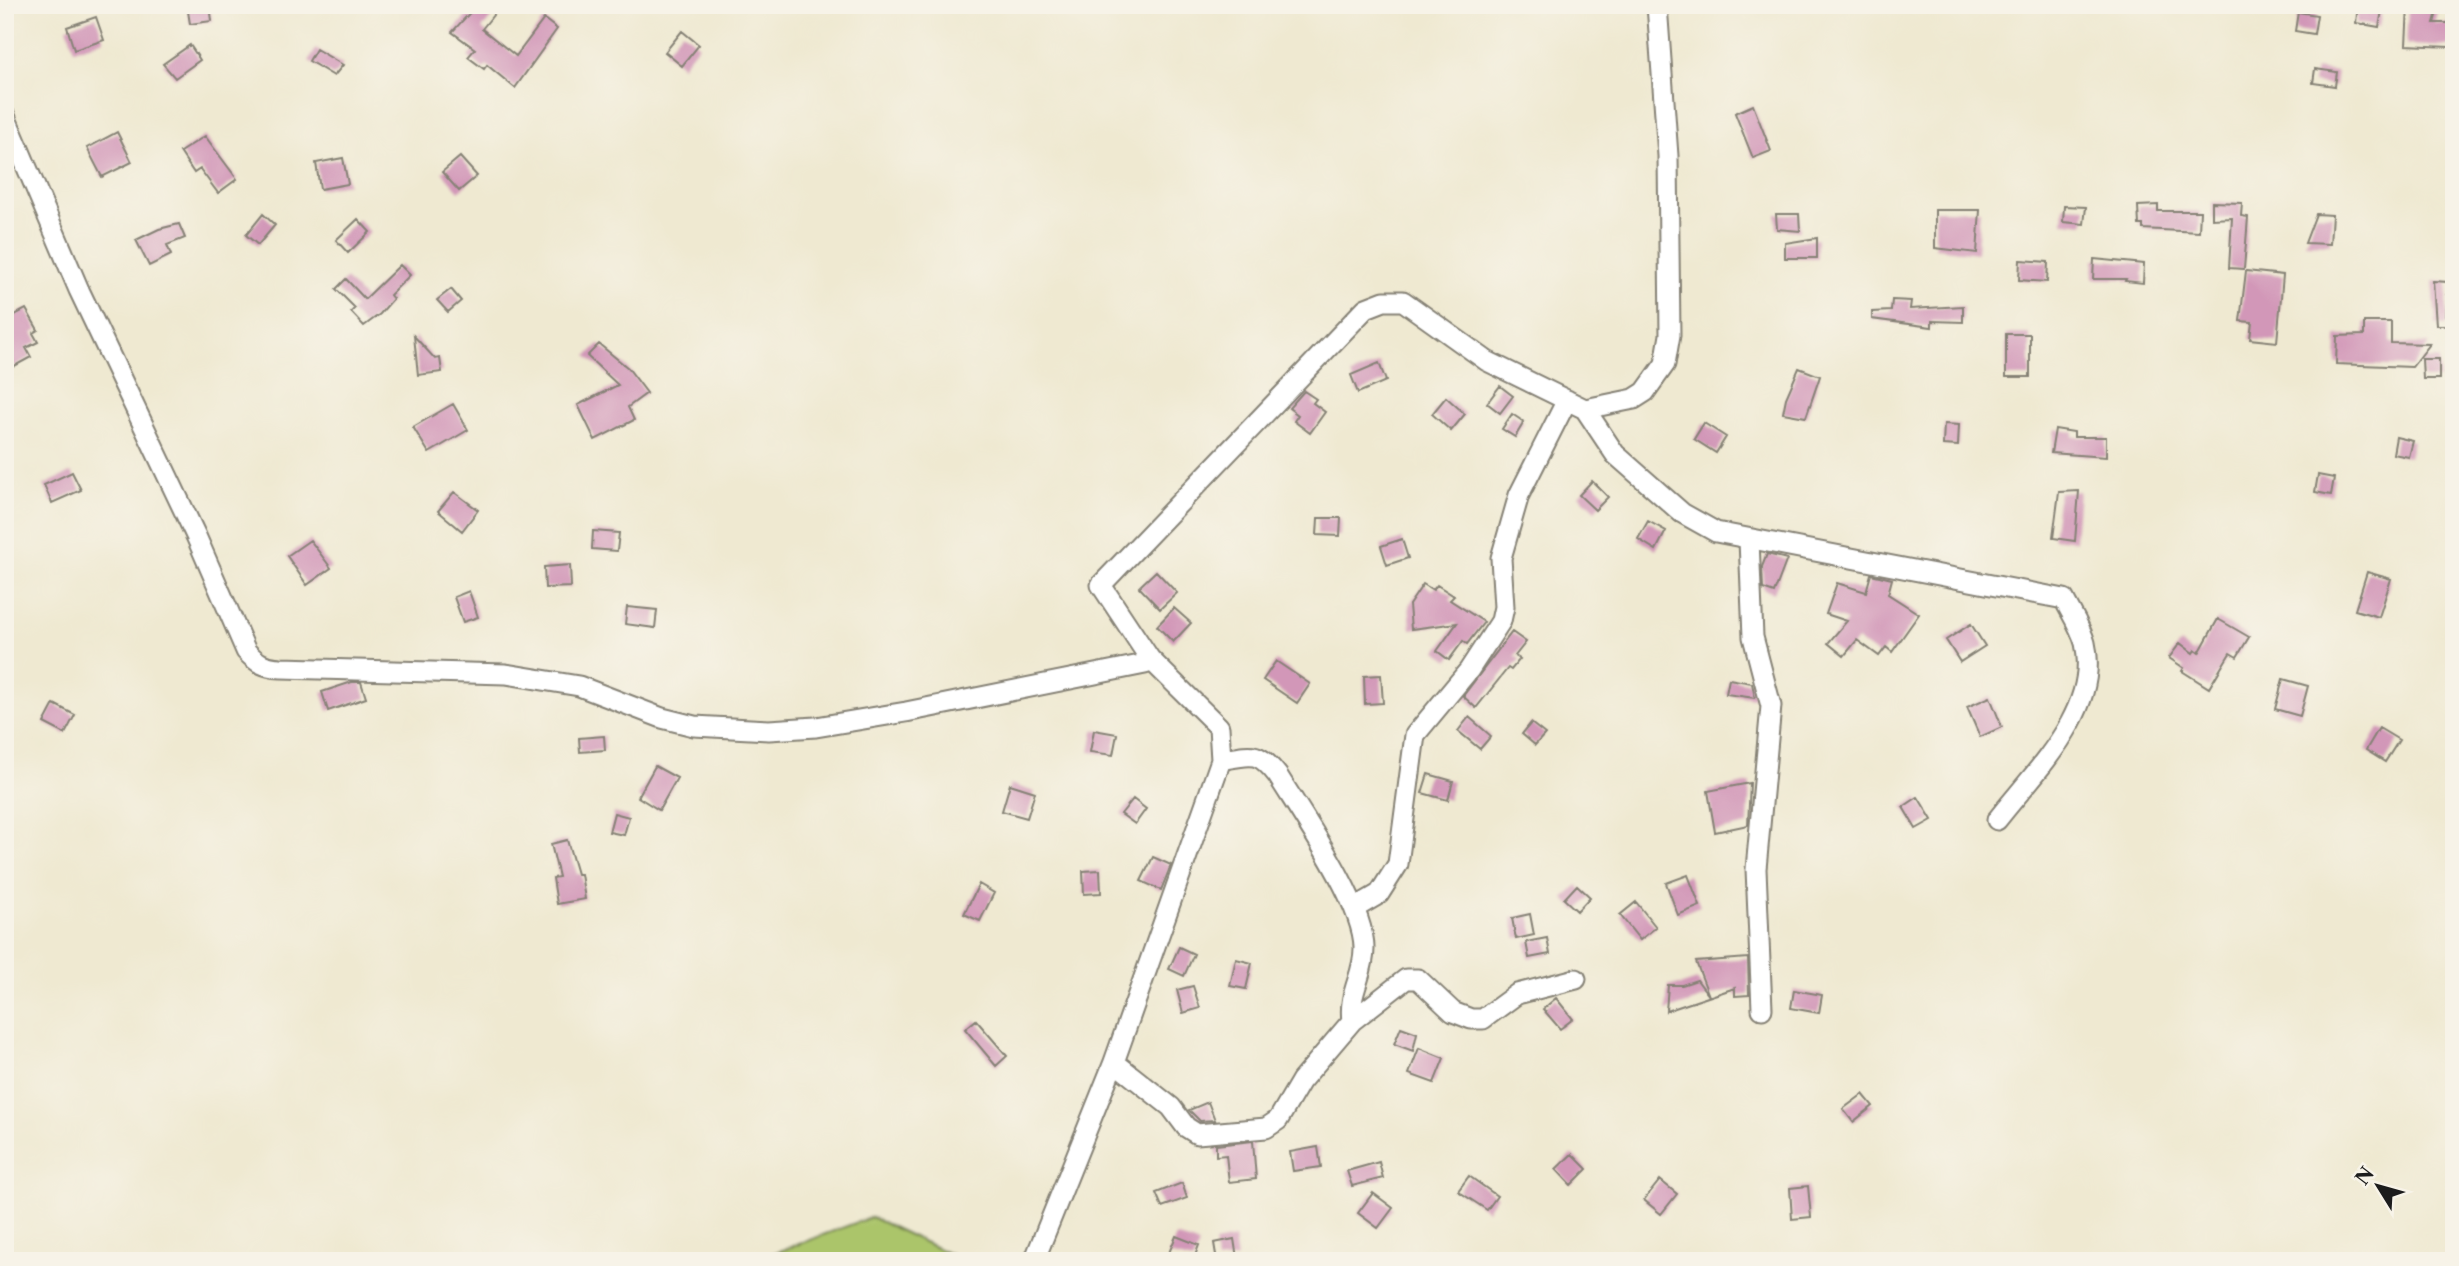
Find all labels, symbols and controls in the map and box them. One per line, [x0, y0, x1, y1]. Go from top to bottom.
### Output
north arrow [2344, 1150, 2414, 1220]
text: N [2351, 1163, 2379, 1190]

